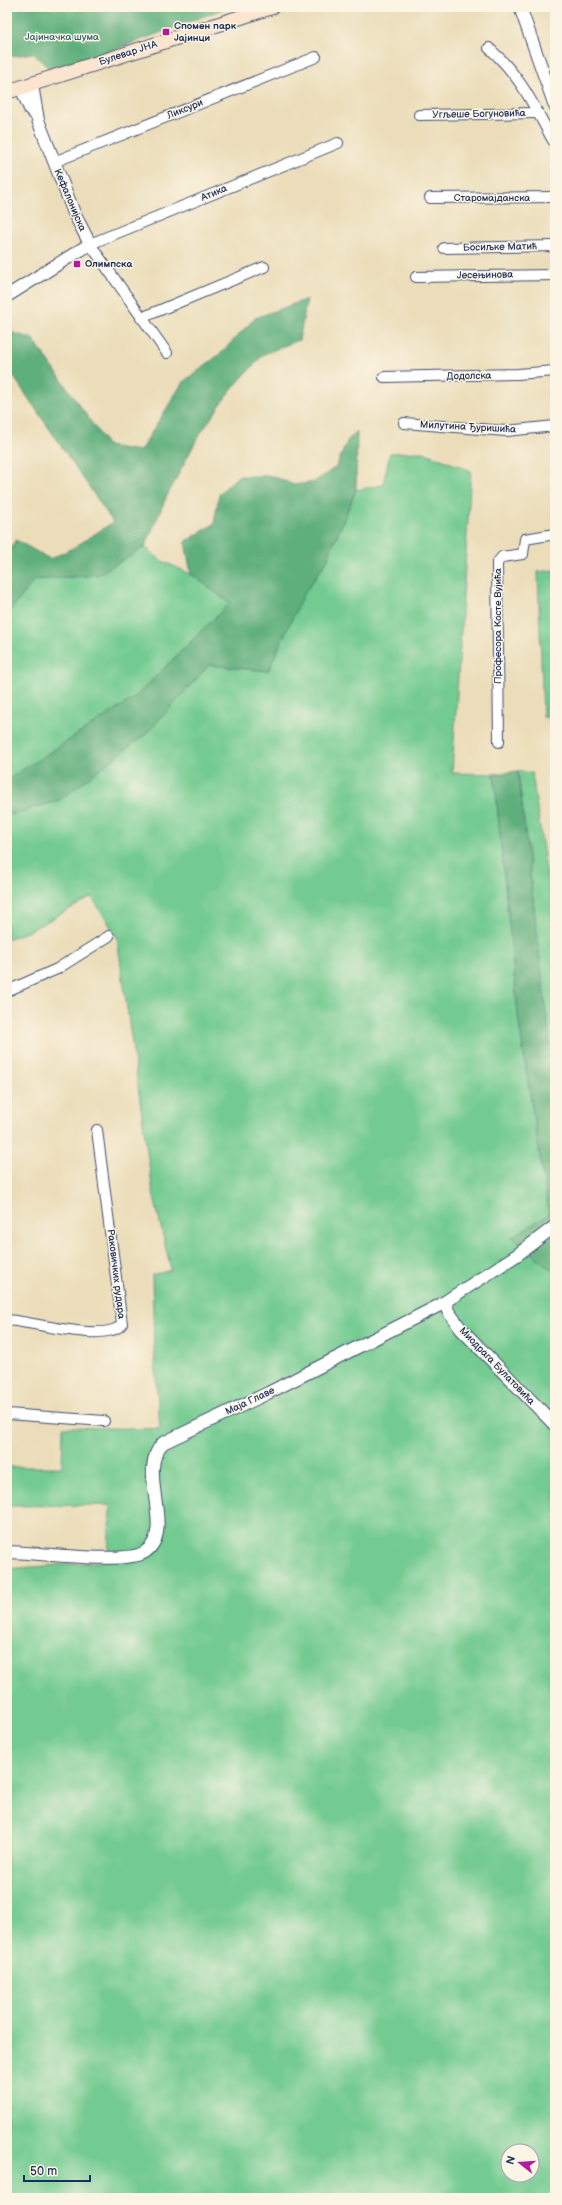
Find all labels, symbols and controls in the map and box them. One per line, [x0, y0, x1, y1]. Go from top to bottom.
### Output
place label: Спомен парк Јајинци [174, 20, 237, 44]
marker: Спомен парк Јајинци [161, 27, 171, 37]
park label: Јајиначка шума [25, 31, 99, 43]
street label: Булевар ЈНА [97, 38, 159, 68]
street label: Ликсури [164, 96, 205, 122]
street label: Угљеше Богуновића [432, 107, 526, 121]
street label: Кефалонијска [51, 167, 89, 233]
street label: Атика [198, 182, 229, 204]
street label: Старомајданска [454, 192, 530, 204]
street label: Босиљке Матић [463, 240, 537, 254]
place label: Олимпска [85, 258, 132, 270]
marker: Олимпска [72, 259, 82, 269]
street label: Јесењинова [457, 269, 513, 281]
street label: Додолска [446, 370, 492, 382]
street label: Милутина Ђуришића [420, 418, 516, 436]
street label: Професора Косте Вујића [492, 568, 504, 684]
street label: Раковичких рудара [105, 1228, 127, 1320]
street label: Миодрага Булатовића [457, 1325, 537, 1407]
street label: Маја Главе [223, 1384, 277, 1418]
north arrow [500, 2143, 540, 2183]
text: N [503, 2154, 518, 2166]
scale bar [24, 2157, 90, 2183]
text: 50 m [30, 2164, 57, 2179]

